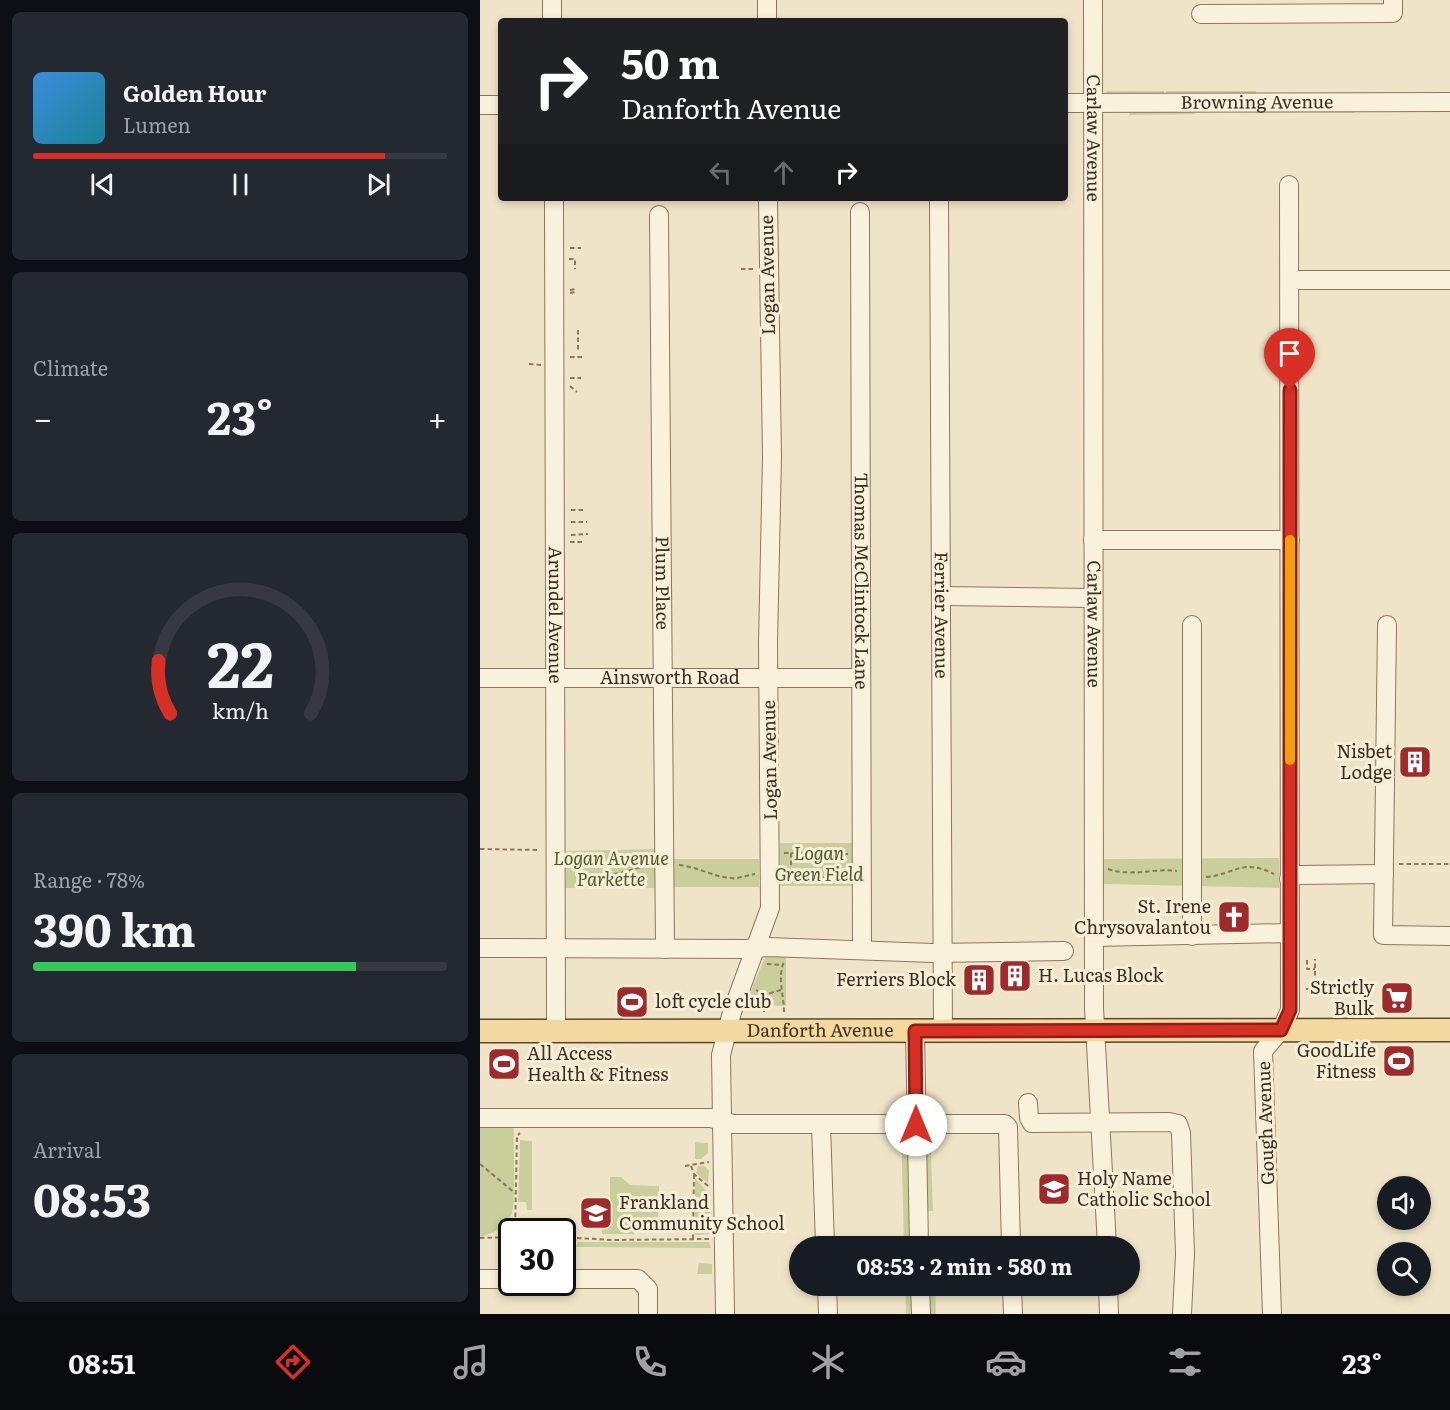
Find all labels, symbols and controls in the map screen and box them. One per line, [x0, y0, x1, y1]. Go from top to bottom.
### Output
text: 50 m [621, 30, 720, 92]
icon: right [522, 42, 600, 120]
street label: Carlaw Avenue [1081, 74, 1108, 202]
text: Golden Hour [123, 76, 266, 109]
text: Danforth Avenue [621, 87, 841, 127]
street label: Browning Avenue [1181, 87, 1333, 115]
text: Lumen [123, 109, 191, 139]
icon: left [704, 156, 737, 189]
icon: ahead [767, 156, 800, 189]
icon: right [830, 156, 863, 189]
icon: previous [86, 168, 119, 201]
icon: pause [224, 168, 257, 201]
icon: next [362, 168, 395, 201]
street label: Logan Avenue [752, 215, 781, 335]
pin [1264, 328, 1315, 390]
icon: arrive [1273, 337, 1306, 370]
text: Climate [33, 352, 108, 382]
text: 23° [207, 382, 273, 449]
text: − [33, 392, 52, 441]
text: + [428, 392, 447, 441]
street label: Thomas McClintock Lane [849, 472, 876, 690]
street label: Plum Place [650, 536, 677, 630]
street label: Arundel Avenue [543, 546, 570, 684]
street label: Ferrier Avenue [929, 551, 956, 679]
street label: Carlaw Avenue [1082, 560, 1109, 688]
text: 22 [206, 615, 274, 707]
street label: Ainsworth Road [600, 663, 740, 690]
text: km/h [211, 694, 269, 726]
street label: Logan Avenue [754, 700, 783, 820]
place label: Nisbet Lodge [1336, 737, 1393, 785]
building icon: Nisbet Lodge [1397, 744, 1433, 780]
park label: Logan Green Field [774, 839, 864, 887]
park label: Logan Avenue Parkette [553, 844, 669, 892]
text: Range · 78% [33, 864, 145, 894]
place label: St. Irene Chrysovalantou [1074, 892, 1211, 940]
text: 390 km [33, 894, 196, 961]
church icon: St. Irene Chrysovalantou [1216, 899, 1252, 935]
building icon: H. Lucas Block [997, 958, 1033, 994]
place label: H. Lucas Block [1038, 961, 1165, 988]
building icon: Ferriers Block [961, 962, 997, 998]
place label: Ferriers Block [836, 965, 957, 992]
place label: Strictly Bulk [1310, 973, 1375, 1021]
supermarket icon: Strictly Bulk [1379, 980, 1415, 1016]
sports icon: loft cycle club [614, 984, 650, 1020]
place label: loft cycle club [655, 987, 771, 1014]
street label: Danforth Avenue [746, 1016, 894, 1043]
place label: GoodLife Fitness [1297, 1036, 1376, 1084]
place label: All Access Health & Fitness [527, 1039, 668, 1087]
sports icon: GoodLife Fitness [1381, 1043, 1417, 1079]
sports icon: All Access Health & Fitness [486, 1046, 522, 1082]
street label: Gough Avenue [1249, 1061, 1280, 1185]
position arrow [884, 1093, 948, 1157]
text: Arrival [33, 1134, 101, 1164]
text: 08:53 [33, 1164, 151, 1231]
place label: Holy Name Catholic School [1077, 1164, 1211, 1212]
school or university icon: Holy Name Catholic School [1036, 1171, 1072, 1207]
map controls [1377, 1176, 1431, 1296]
button: sound [1377, 1176, 1431, 1230]
place label: Frankland Community School [619, 1188, 784, 1236]
school or university icon: Frankland Community School [578, 1195, 614, 1231]
speed limit sign: 30 [498, 1218, 576, 1296]
button: search [1377, 1242, 1431, 1296]
text: 08:53 · 2 min · 580 m [856, 1249, 1073, 1282]
icon: directions [272, 1341, 314, 1383]
icon: music [450, 1341, 492, 1383]
icon: phone [629, 1341, 671, 1383]
icon: climate [807, 1341, 849, 1383]
icon: car [985, 1341, 1027, 1383]
icon: filters [1164, 1341, 1206, 1383]
text: 08:51 [68, 1342, 135, 1382]
text: 23° [1342, 1342, 1382, 1382]

